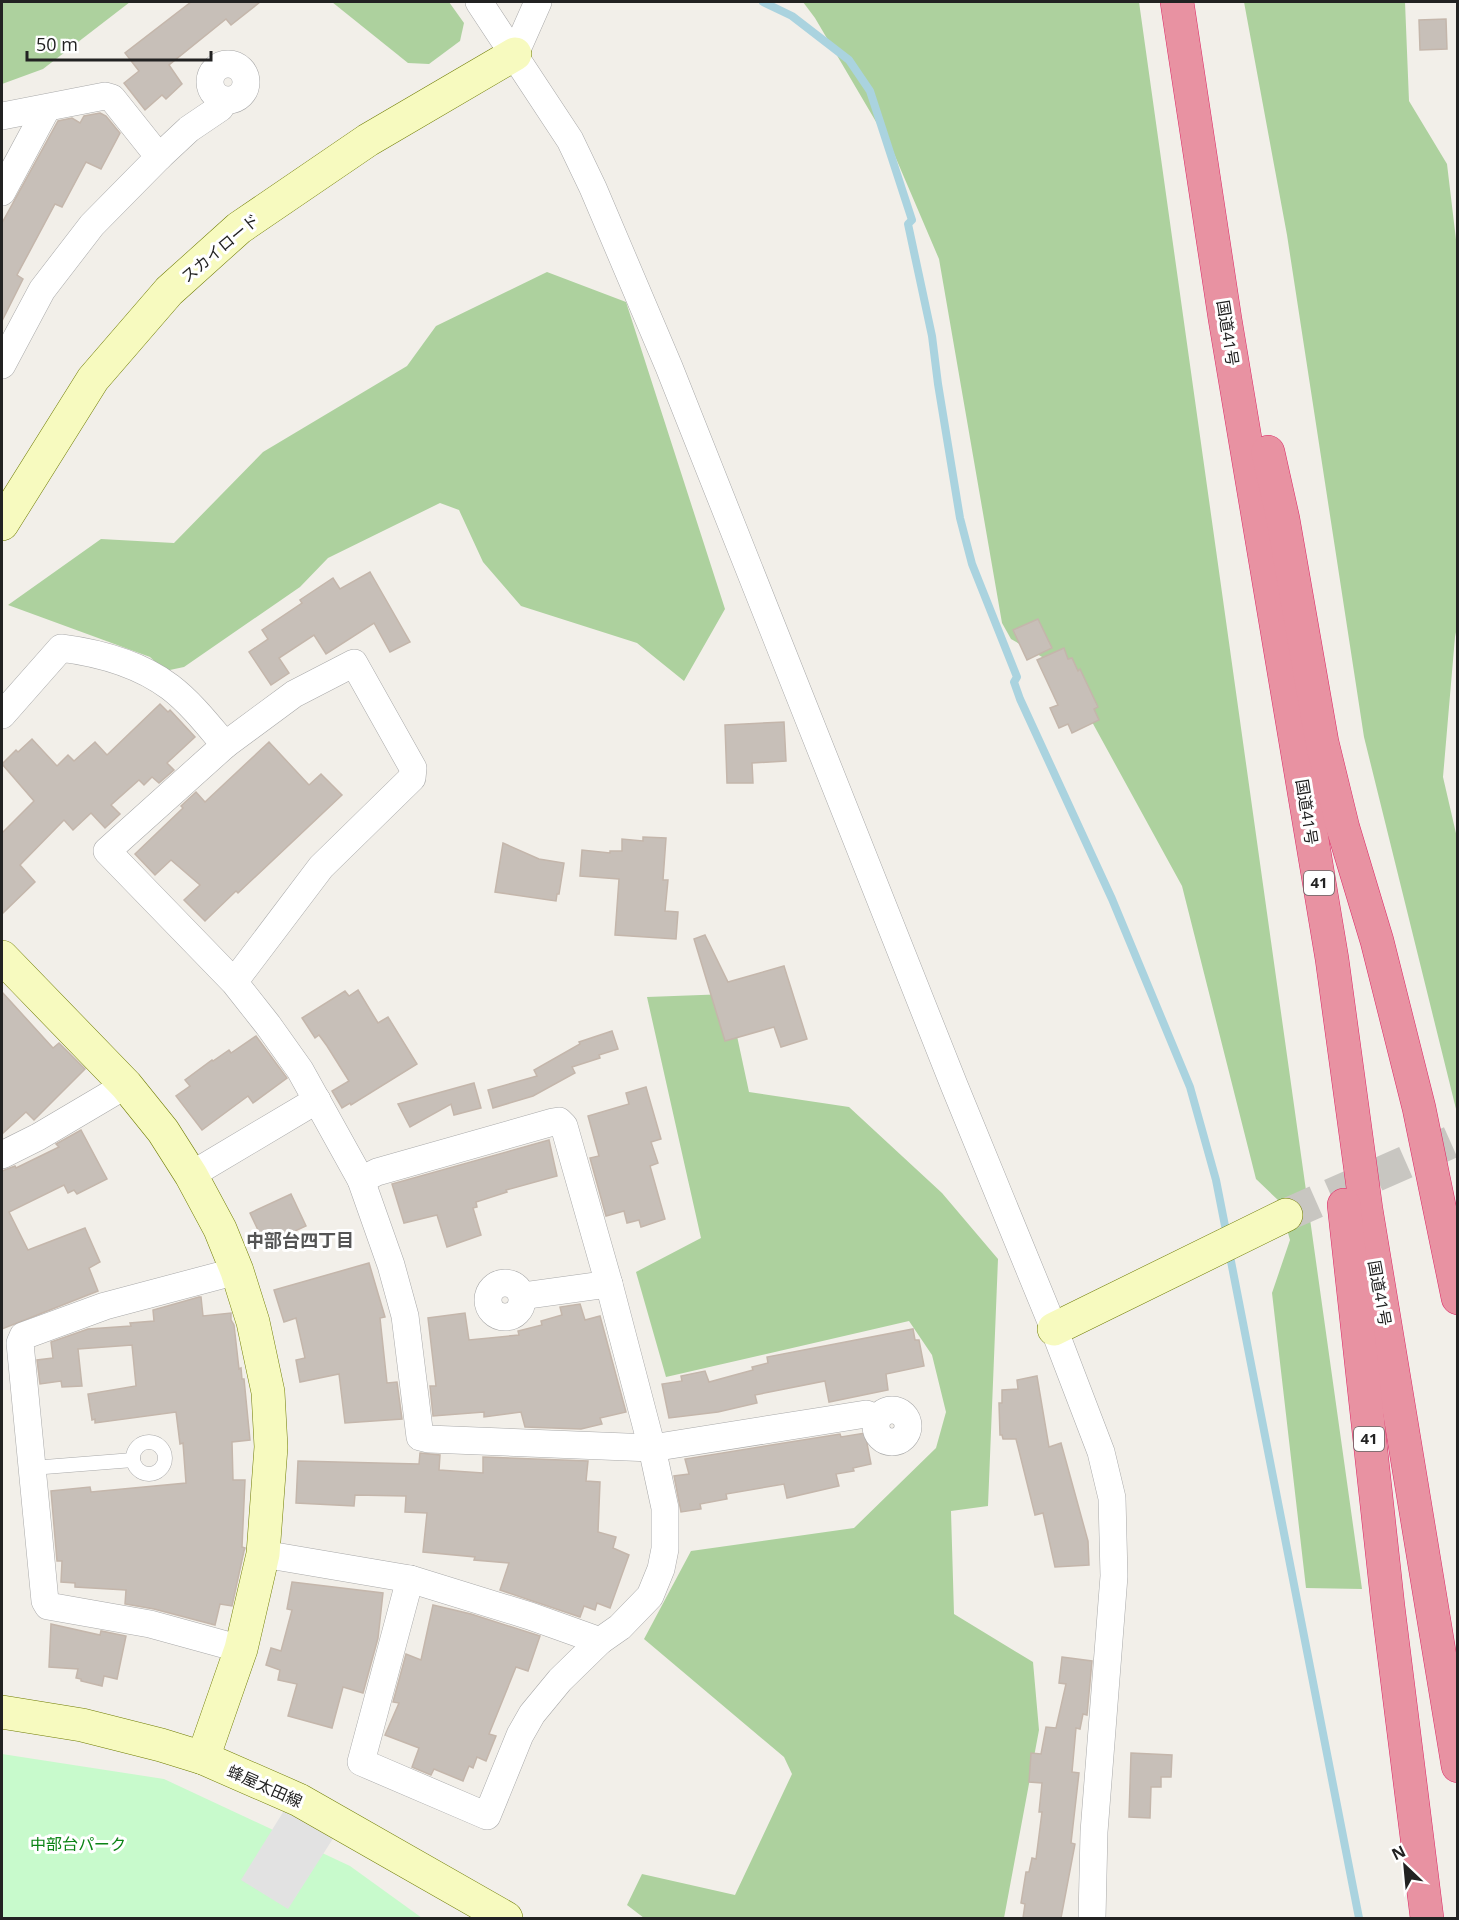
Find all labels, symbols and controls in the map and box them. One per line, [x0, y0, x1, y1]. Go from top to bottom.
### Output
scale bar [27, 24, 212, 62]
text: 50 m [36, 32, 78, 56]
street label: スカイロード [176, 209, 264, 287]
street label: 国道41号 [1212, 299, 1244, 367]
street label: 国道41号 [1291, 778, 1323, 846]
road number: 41 [1304, 871, 1334, 895]
district label: 中部台四丁目 [246, 1228, 354, 1252]
street label: 国道41号 [1363, 1258, 1397, 1328]
road number: 41 [1354, 1427, 1384, 1451]
street label: 蜂屋太田線 [224, 1760, 306, 1812]
park label: 中部台パーク [30, 1833, 126, 1855]
north arrow [1375, 1836, 1435, 1896]
text: N [1388, 1840, 1409, 1865]

